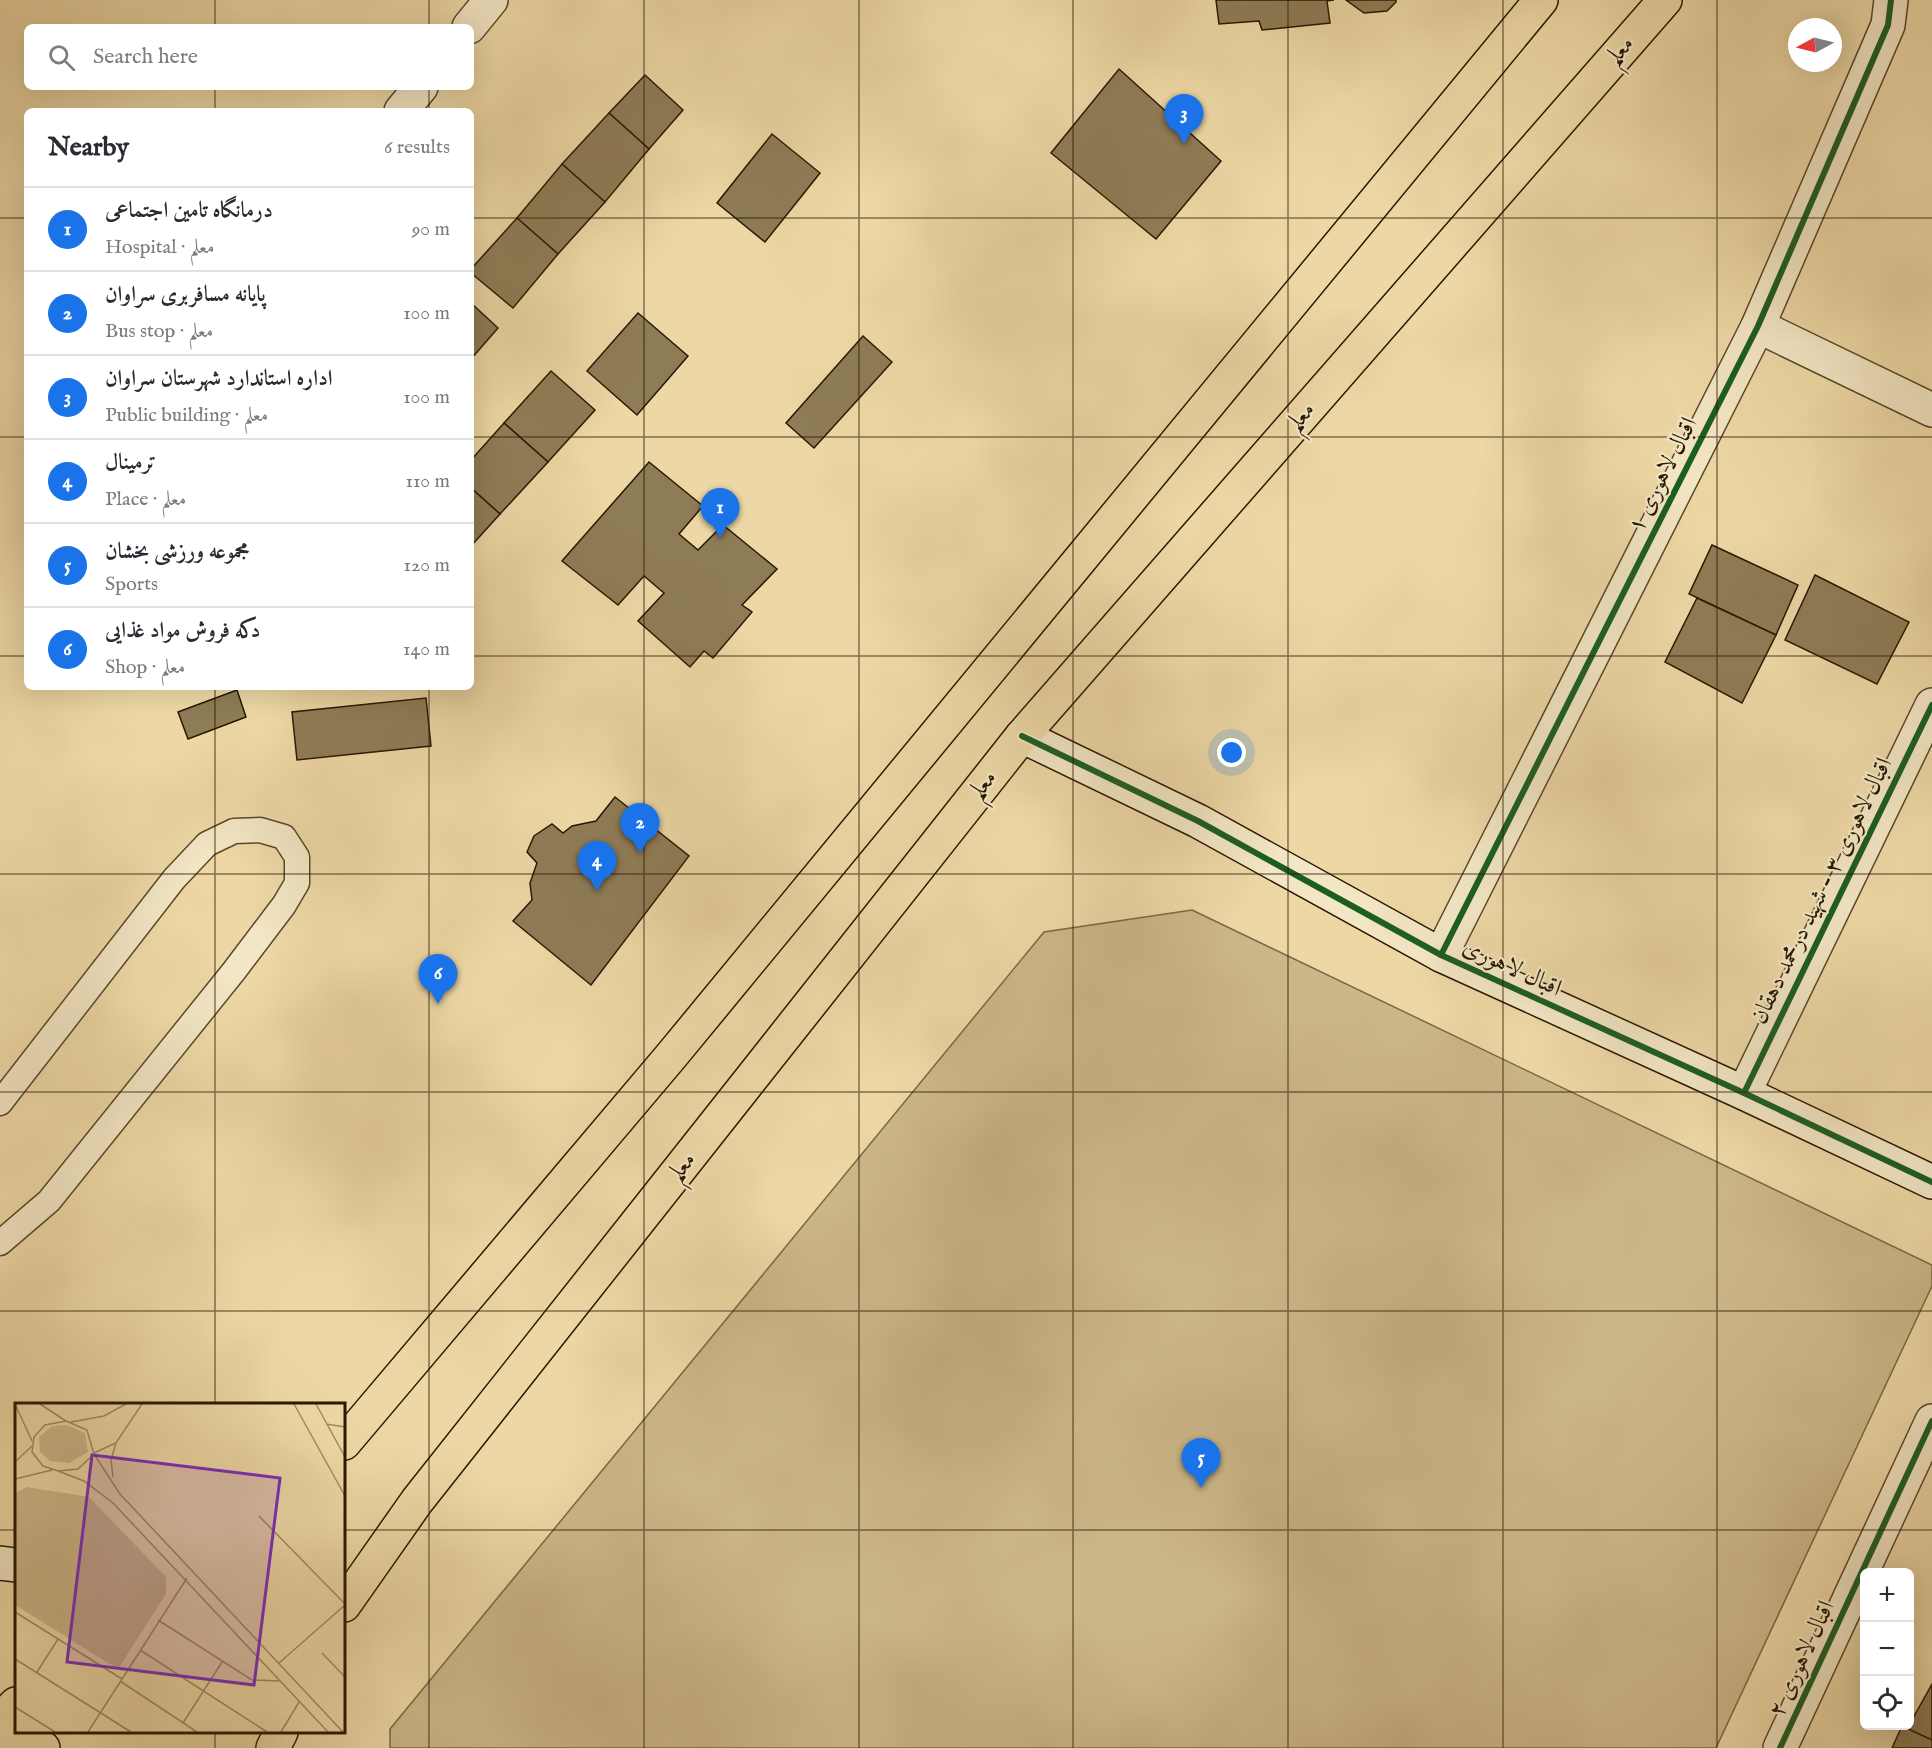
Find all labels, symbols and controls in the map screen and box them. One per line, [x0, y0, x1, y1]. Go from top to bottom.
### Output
north arrow [1788, 18, 1842, 72]
search box [24, 24, 474, 90]
street label: معلم [1599, 30, 1647, 77]
icon: search [45, 41, 78, 74]
text: Search here [93, 43, 198, 71]
pin: 3 [1164, 94, 1204, 144]
text: Nearby [48, 131, 129, 164]
text: 6 results [384, 135, 450, 160]
text: درمانگاه تامین اجتماعی [105, 197, 273, 225]
text: 1 [64, 217, 71, 242]
text: 90 m [412, 217, 450, 242]
text: Hospital · معلم [105, 235, 215, 260]
text: پایانه مسافربری سراوان [105, 281, 266, 309]
text: 2 [63, 301, 72, 326]
text: 100 m [403, 301, 450, 326]
text: Bus stop · معلم [105, 319, 213, 344]
text: اداره استاندارد شهرستان سراوان [105, 365, 333, 393]
text: 3 [64, 385, 71, 410]
text: 100 m [403, 385, 450, 410]
street label: معلم [1280, 396, 1328, 443]
text: Public building · معلم [105, 403, 268, 428]
street label: اقبال لاهوری ۱ [1621, 412, 1705, 538]
text: ترمینال [105, 449, 156, 477]
text: 4 [63, 469, 72, 494]
text: 110 m [406, 469, 450, 494]
text: Place · معلم [105, 487, 186, 512]
pin: 1 [700, 488, 740, 538]
text: مجموعه ورزشی بخشان [105, 538, 249, 566]
text: 5 [64, 553, 71, 578]
text: 120 m [404, 553, 450, 578]
text: Sports [105, 572, 158, 597]
text: دکه فروش مواد غذایی [105, 617, 260, 645]
text: 6 [63, 637, 72, 662]
text: 140 m [403, 637, 450, 662]
text: Shop · معلم [105, 655, 185, 680]
your location [1217, 738, 1246, 767]
street label: اقبال لاهوری ۳ - شهید درمحمد دهقان [1744, 753, 1900, 1029]
street label: معلم [962, 764, 1010, 811]
pin: 2 [620, 804, 660, 853]
pin: 4 [578, 842, 616, 891]
street label: اقبال لاهوری [1458, 932, 1566, 1004]
pin: 6 [418, 954, 458, 1004]
street label: معلم [661, 1146, 709, 1193]
inset map [15, 1403, 345, 1733]
pin: 5 [1182, 1438, 1220, 1488]
map controls [1860, 1568, 1914, 1730]
button: + [1860, 1568, 1914, 1622]
street label: اقبال لاهوری ۲ [1762, 1596, 1842, 1722]
button: − [1860, 1622, 1914, 1676]
button: locate [1860, 1676, 1914, 1730]

